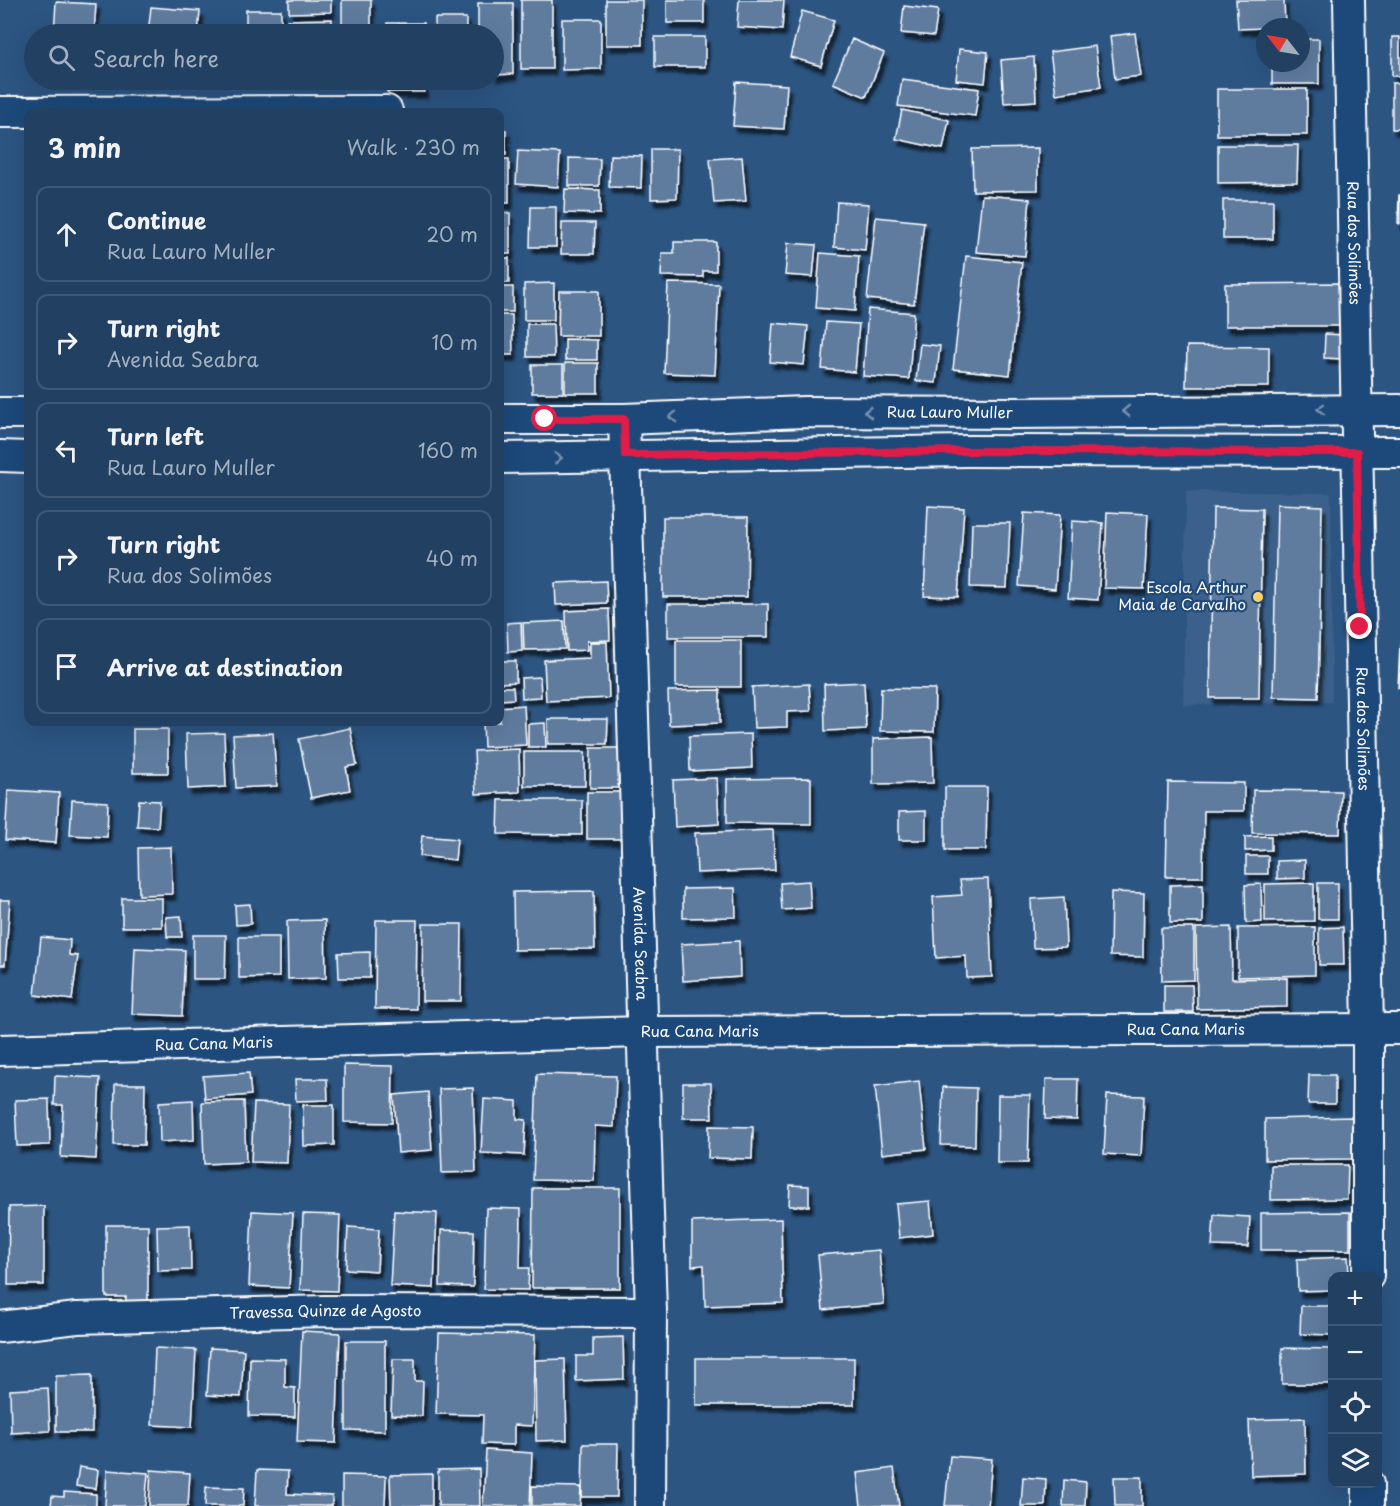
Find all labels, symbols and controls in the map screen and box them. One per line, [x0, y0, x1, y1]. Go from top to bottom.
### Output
north arrow [1256, 18, 1310, 72]
search box [24, 24, 504, 90]
icon: search [45, 41, 78, 74]
text: Search here [93, 41, 219, 74]
text: 3 min [48, 128, 121, 167]
text: Walk · 230 m [347, 132, 480, 162]
street label: Rua dos Solimões [1342, 181, 1368, 305]
text: Continue [107, 203, 206, 236]
icon: ahead [50, 218, 83, 251]
text: 20 m [426, 219, 478, 249]
text: Rua Lauro Muller [107, 236, 275, 266]
text: Turn right [107, 311, 220, 344]
icon: right [50, 326, 83, 359]
text: 10 m [431, 327, 478, 357]
text: Avenida Seabra [107, 344, 259, 374]
street label: Rua Lauro Muller [887, 399, 1013, 423]
one-way arrow [1316, 403, 1325, 415]
route start [531, 405, 557, 431]
one-way arrow [1121, 405, 1130, 418]
one-way arrow [863, 406, 872, 418]
one-way arrow [668, 410, 677, 423]
text: Turn left [107, 419, 204, 452]
icon: left [50, 434, 83, 467]
text: 160 m [418, 435, 478, 465]
text: Rua Lauro Muller [107, 452, 275, 482]
one-way arrow [553, 452, 562, 465]
text: Turn right [107, 527, 220, 560]
icon: right [50, 542, 83, 575]
text: 40 m [426, 543, 478, 573]
text: Rua dos Solimões [107, 560, 272, 590]
place label: Escola Arthur Maia de Carvalho [1118, 575, 1246, 615]
marker: Escola Arthur Maia de Carvalho [1251, 590, 1265, 604]
route end [1346, 613, 1372, 639]
icon: arrive [50, 650, 83, 683]
text: Arrive at destination [107, 650, 343, 683]
street label: Rua dos Solimões [1351, 667, 1377, 791]
street label: Avenida Seabra [628, 886, 655, 1002]
street label: Rua Cana Maris [1127, 1017, 1245, 1040]
street label: Rua Cana Maris [641, 1019, 759, 1042]
street label: Rua Cana Maris [155, 1029, 273, 1056]
map controls [1328, 1272, 1382, 1488]
button: + [1328, 1272, 1382, 1326]
street label: Travessa Quinze de Agosto [229, 1298, 421, 1324]
button: − [1328, 1326, 1382, 1380]
button: locate [1328, 1380, 1382, 1434]
button: layers [1328, 1434, 1382, 1488]

